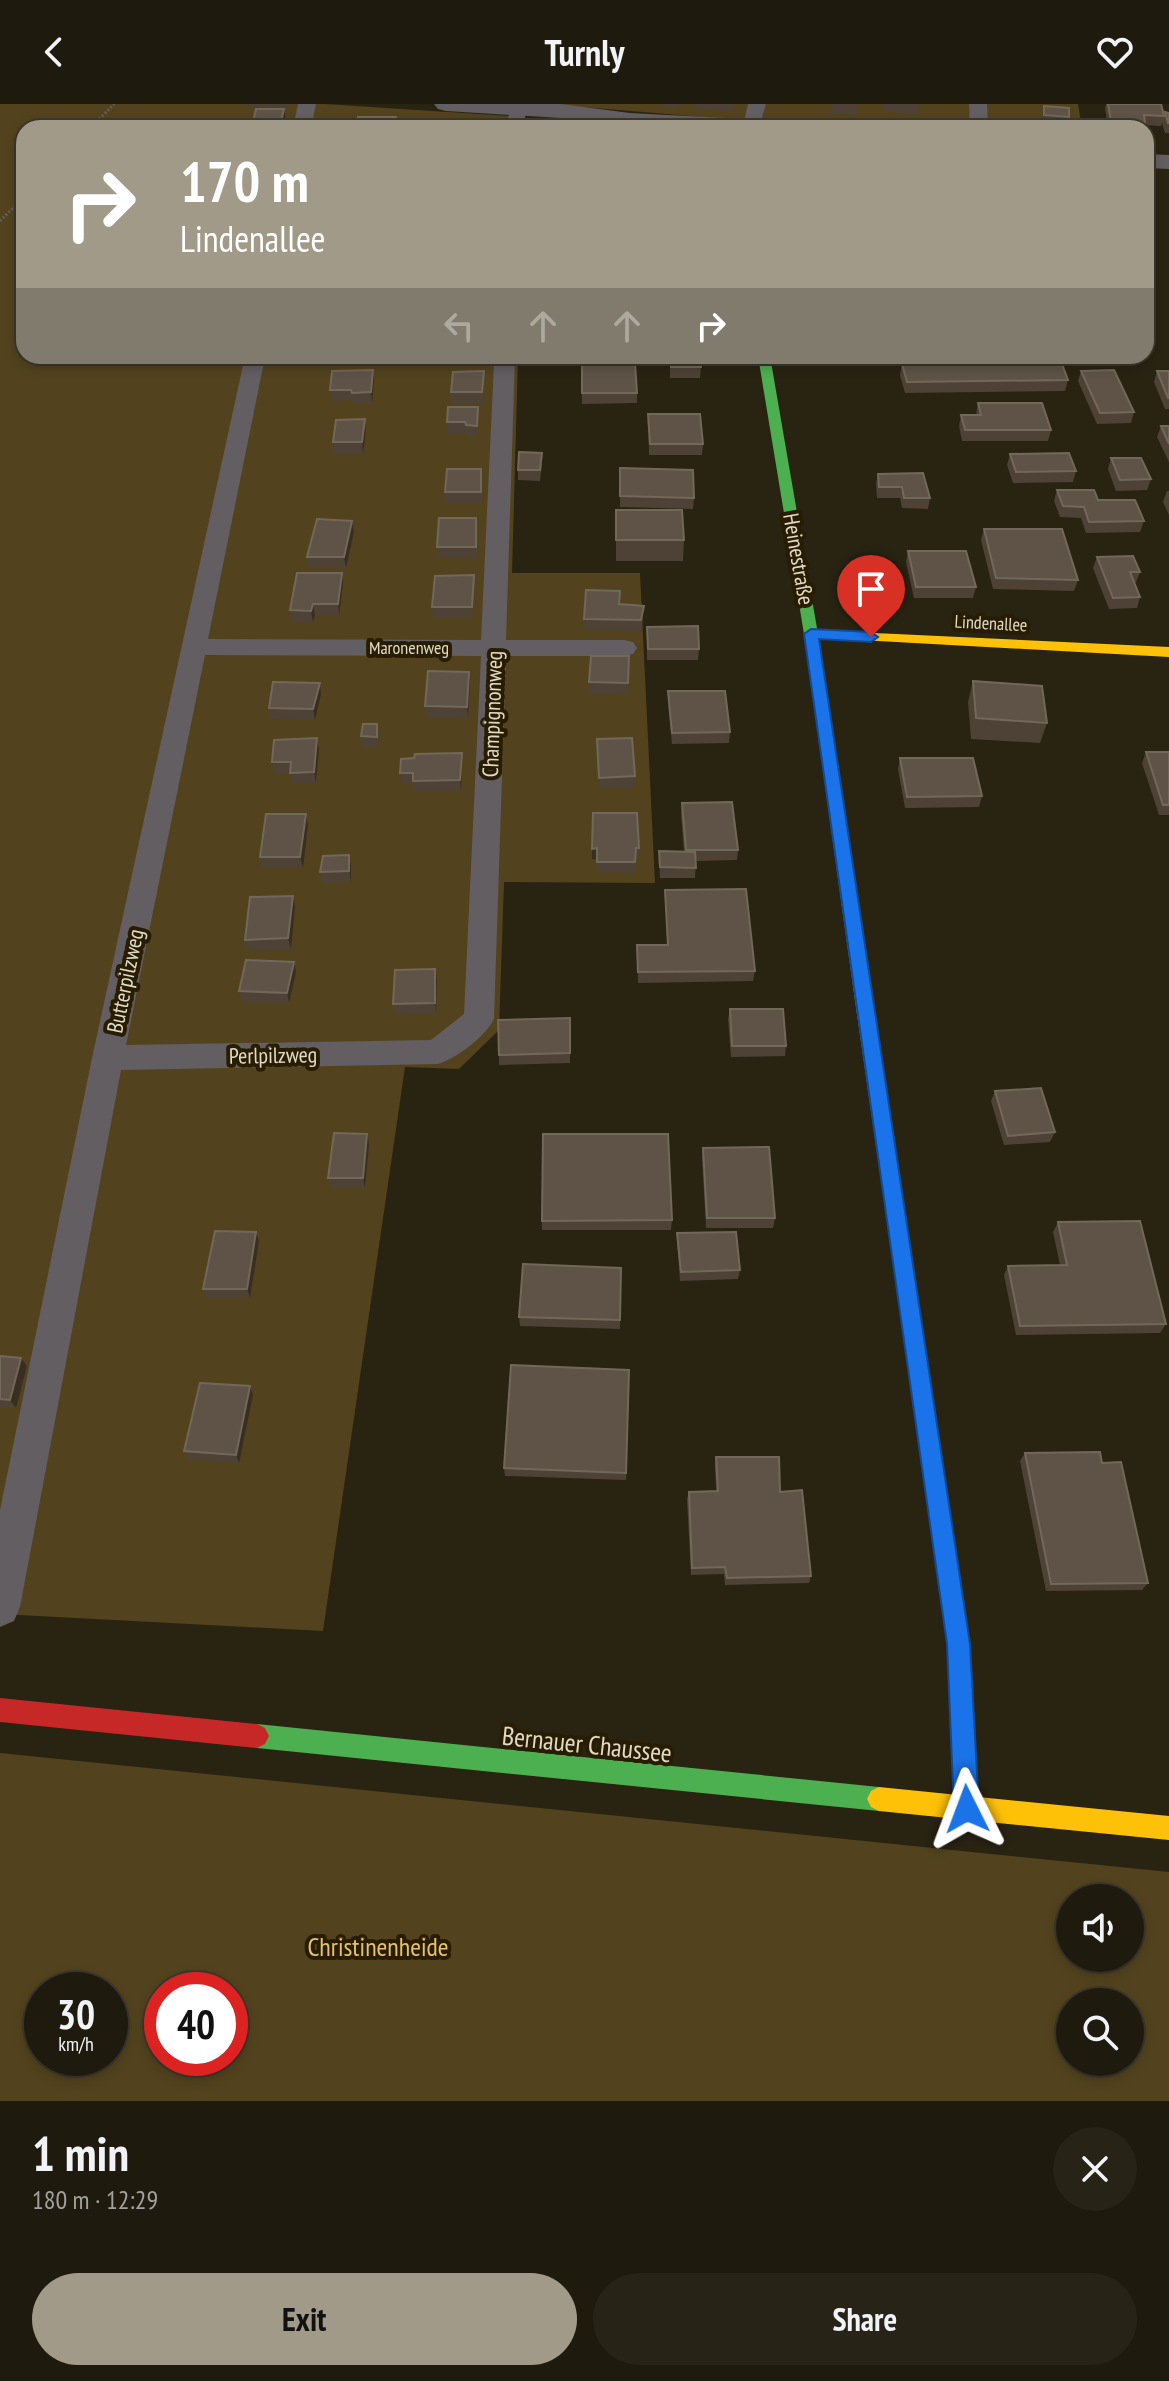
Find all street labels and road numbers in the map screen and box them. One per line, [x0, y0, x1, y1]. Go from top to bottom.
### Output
street label: Heinestraße [777, 511, 821, 607]
street label: Lindenallee [954, 610, 1028, 636]
street label: Maronenweg [369, 636, 449, 659]
street label: Champignonweg [476, 650, 508, 778]
street label: Butterpilzweg [100, 926, 150, 1036]
street label: Perlpilzweg [229, 1040, 317, 1070]
street label: Bernauer Chaussee [501, 1719, 673, 1769]

